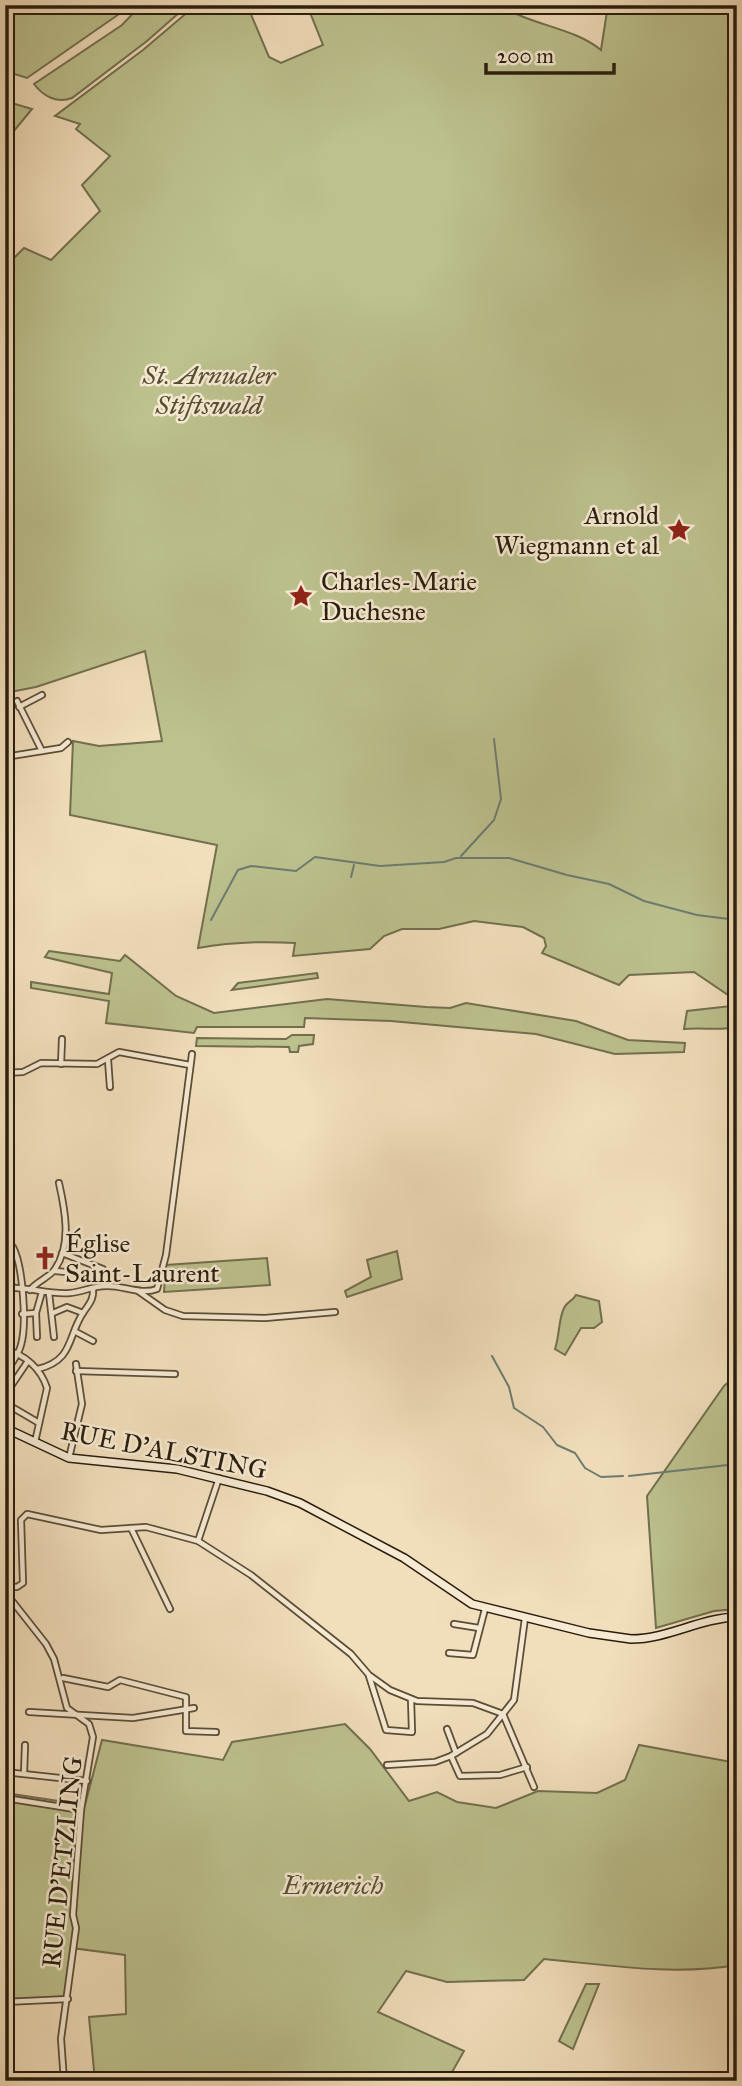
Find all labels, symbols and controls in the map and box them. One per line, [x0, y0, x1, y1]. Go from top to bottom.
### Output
scale bar [486, 32, 614, 76]
text: 200 m [497, 43, 554, 69]
park label: St. Arnualer Stiftswald [142, 359, 277, 421]
place label: Arnold Wiegmann et al [494, 499, 659, 561]
place icon: Arnold Wiegmann et al [665, 516, 693, 544]
place label: Charles-Marie Duchesne [321, 565, 477, 627]
place icon: Charles-Marie Duchesne [287, 582, 315, 610]
place label: Église Saint-Laurent [65, 1227, 220, 1289]
church icon: Église Saint-Laurent [31, 1244, 59, 1272]
street label: RUE D'ALSTING [58, 1414, 270, 1486]
street label: RUE D'ETZLING [35, 1754, 89, 1970]
park label: Ermerich [282, 1869, 384, 1901]

